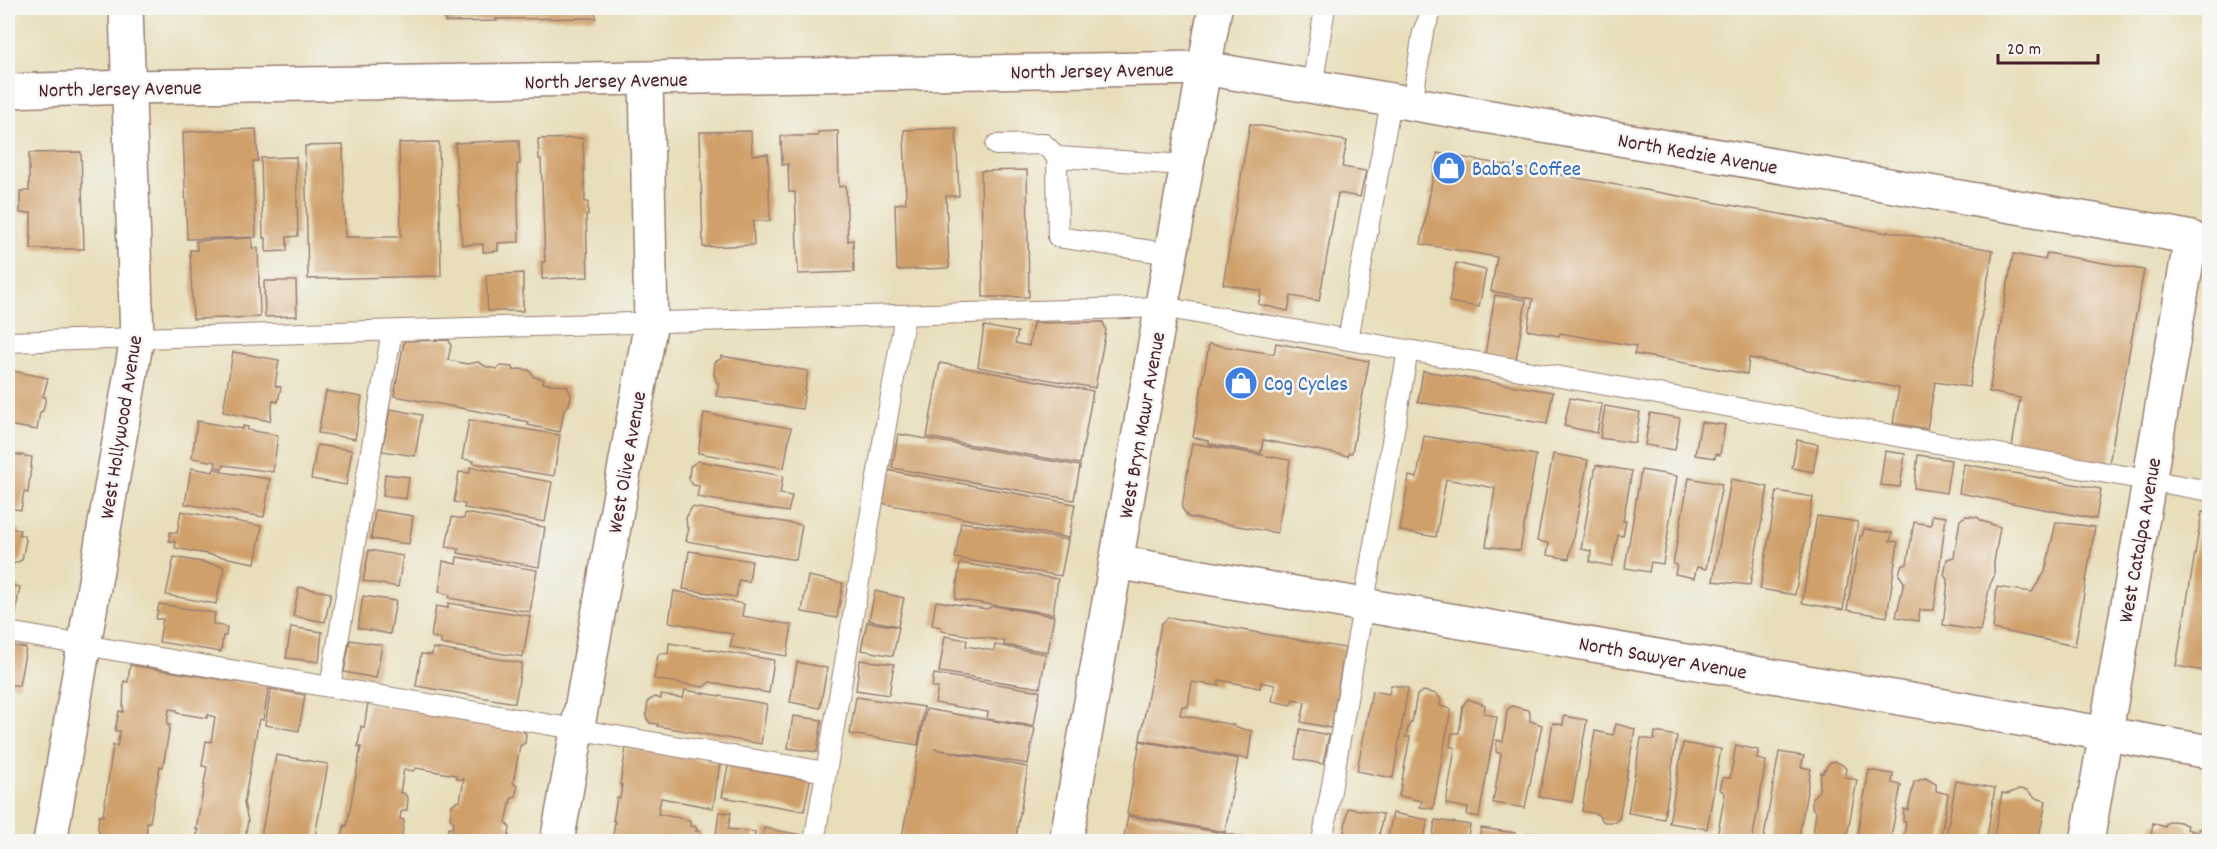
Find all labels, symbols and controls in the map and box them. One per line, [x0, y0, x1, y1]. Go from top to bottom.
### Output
scale bar [1998, 27, 2098, 65]
text: 20 m [2007, 38, 2041, 63]
street label: North Jersey Avenue [1010, 57, 1174, 89]
street label: North Jersey Avenue [524, 67, 688, 99]
street label: North Jersey Avenue [38, 75, 202, 107]
street label: North Kedzie Avenue [1615, 127, 1780, 185]
shop icon: Baba’s Coffee [1431, 150, 1467, 186]
place label: Baba’s Coffee [1472, 156, 1581, 186]
street label: West Bryn Mawr Avenue [1113, 330, 1175, 521]
street label: West Hollywood Avenue [94, 333, 152, 521]
shop icon: Cog Cycles [1223, 365, 1259, 401]
place label: Cog Cycles [1264, 371, 1348, 401]
street label: West Olive Avenue [602, 389, 656, 536]
street label: West Catalpa Avenue [2113, 456, 2171, 626]
street label: North Sawyer Avenue [1576, 630, 1749, 689]

